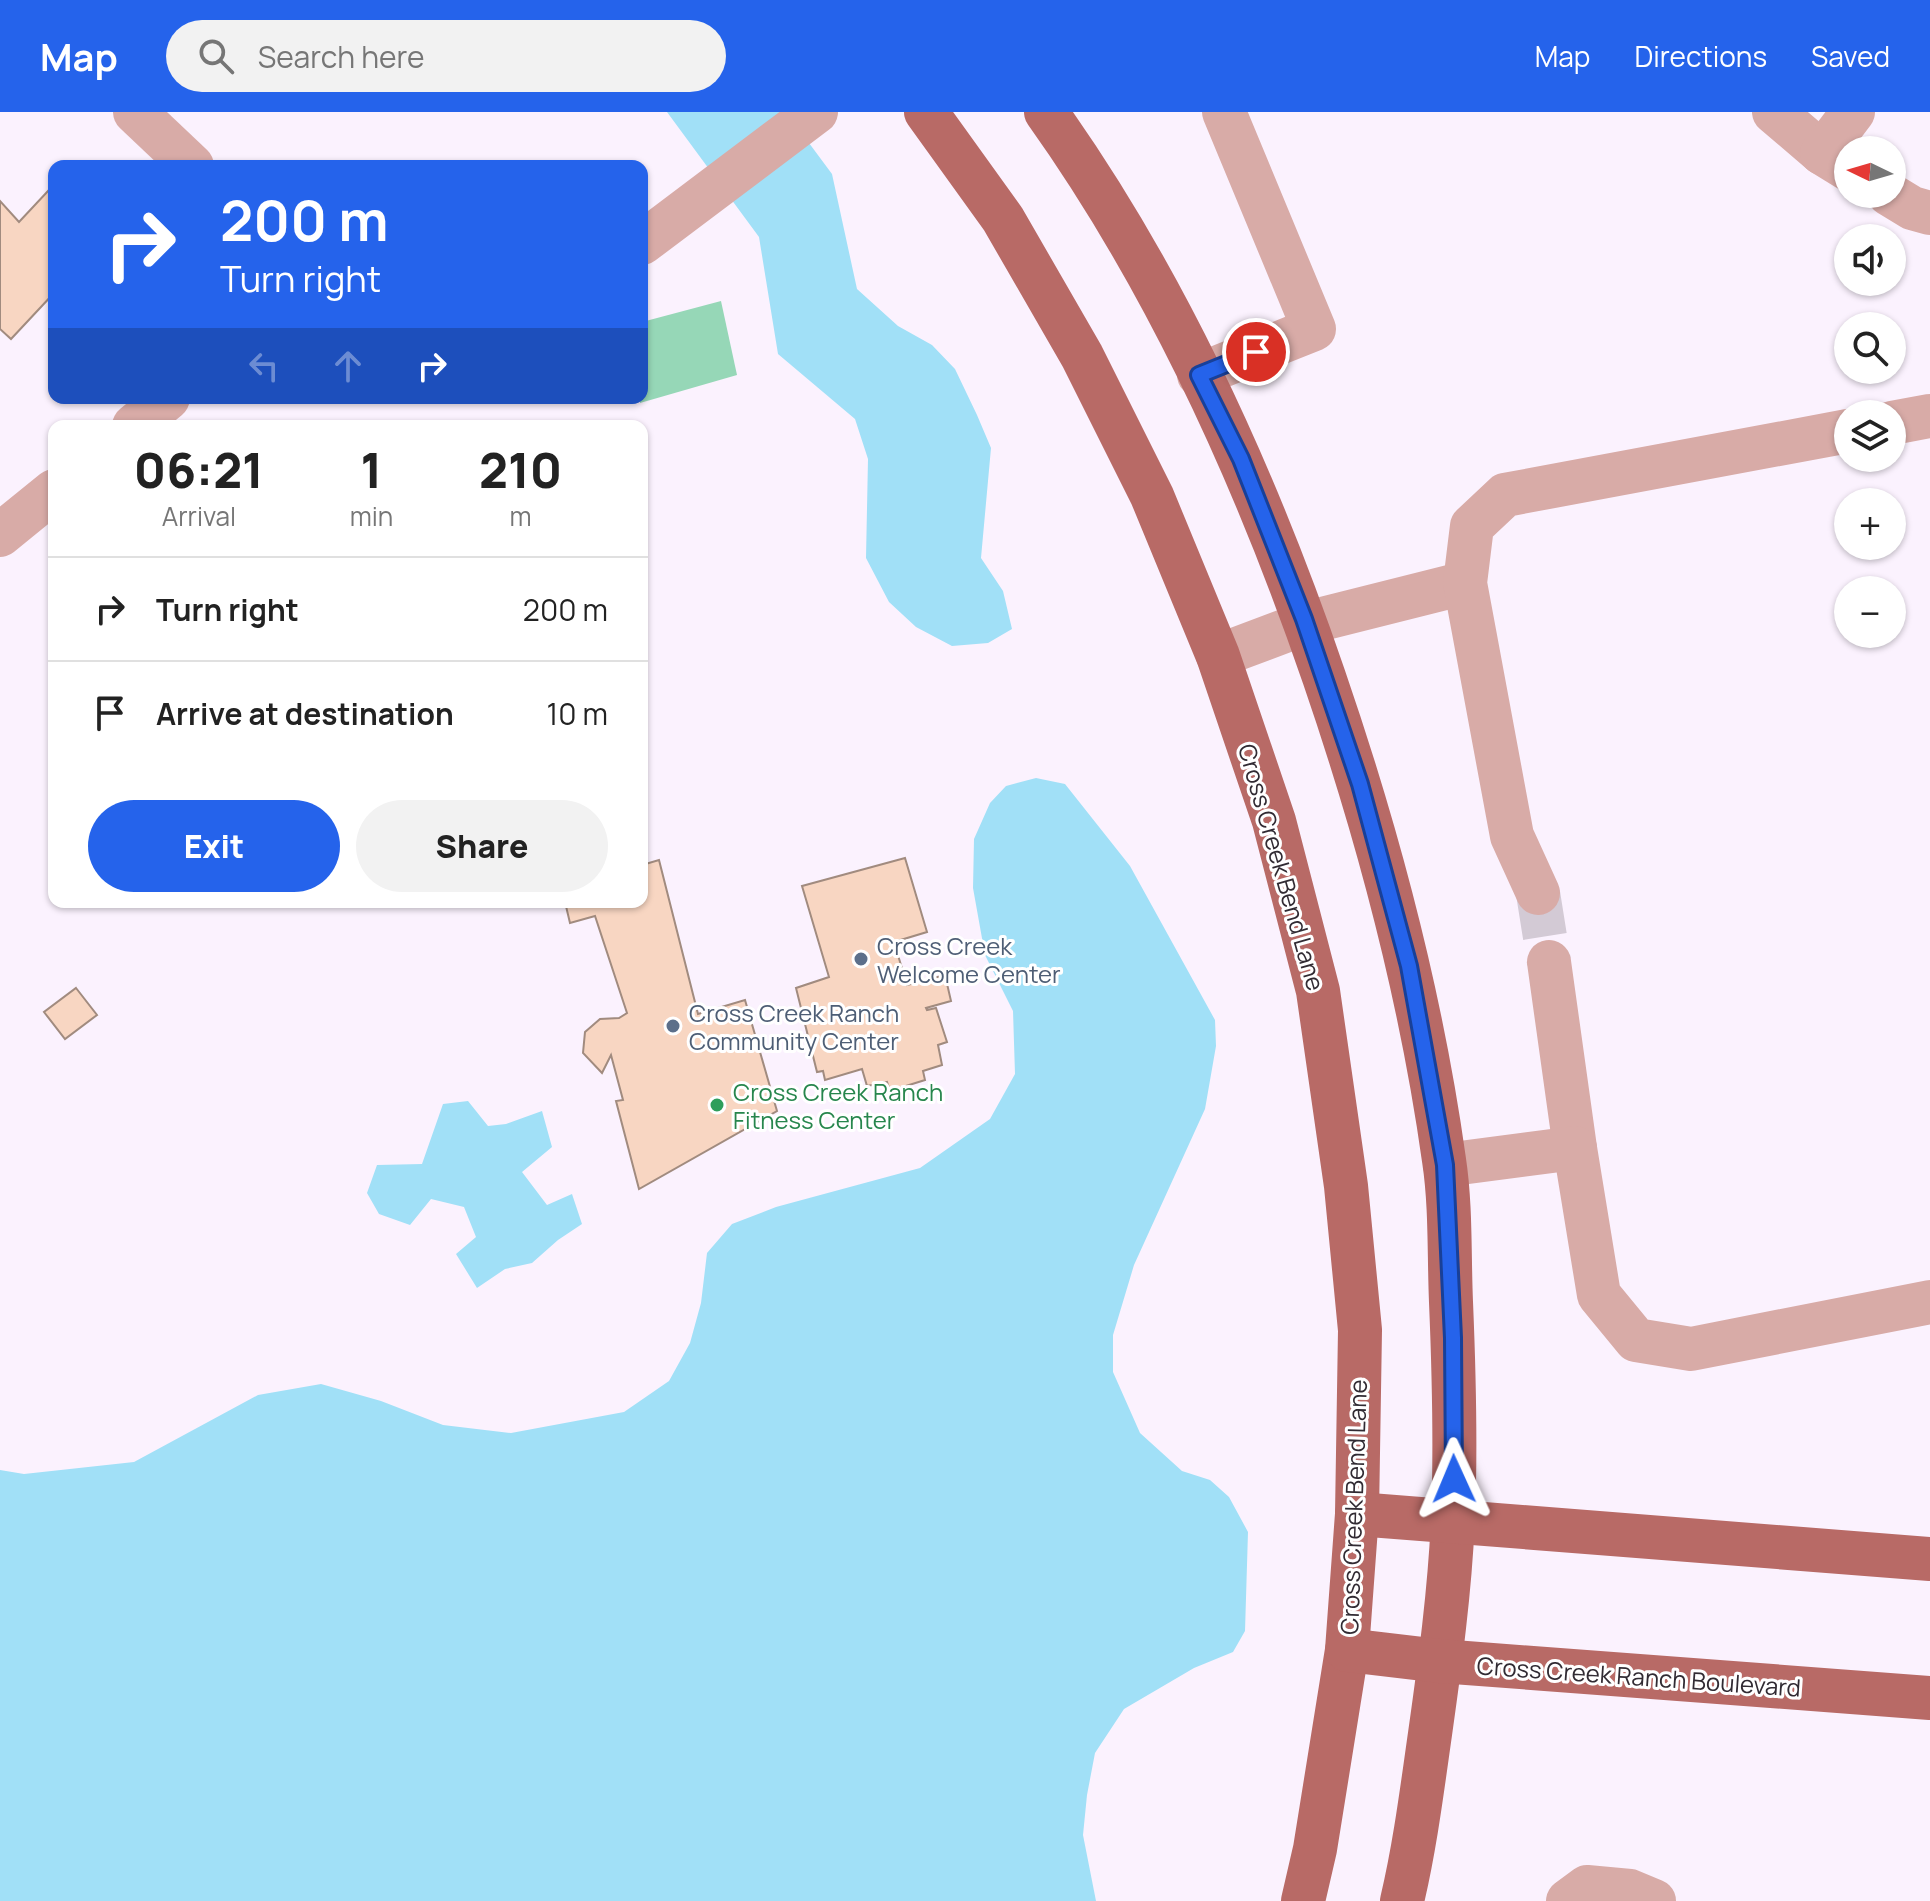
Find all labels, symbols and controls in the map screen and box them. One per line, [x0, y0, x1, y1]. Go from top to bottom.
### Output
search box [166, 20, 726, 92]
text: Map [40, 30, 118, 82]
icon: search [194, 34, 238, 78]
text: Search here [258, 36, 425, 77]
text: Map [1535, 37, 1590, 75]
text: Directions [1634, 37, 1767, 75]
text: Saved [1811, 37, 1890, 75]
north arrow [1834, 136, 1906, 208]
map controls [1834, 136, 1906, 648]
text: 200 m [220, 181, 389, 258]
icon: right [88, 192, 192, 296]
button: sound [1834, 224, 1906, 296]
text: Turn right [220, 254, 381, 303]
button: search [1834, 312, 1906, 384]
pin [1222, 318, 1290, 386]
icon: arrive [1234, 330, 1278, 374]
icon: left [242, 344, 286, 388]
icon: ahead [326, 344, 370, 388]
icon: right [410, 344, 454, 388]
button: layers [1834, 400, 1906, 472]
text: 06:21 [134, 437, 264, 502]
text: 1 [361, 437, 382, 502]
text: 210 [479, 437, 562, 502]
button: + [1834, 488, 1906, 560]
text: Arrival [162, 498, 236, 534]
text: min [350, 498, 393, 534]
text: m [510, 498, 532, 534]
button: − [1834, 576, 1906, 648]
icon: right [88, 587, 132, 631]
text: Turn right [156, 589, 299, 630]
text: 200 m [523, 589, 608, 630]
icon: arrive [88, 691, 132, 735]
text: Arrive at destination [156, 693, 454, 734]
text: 10 m [547, 693, 608, 734]
street label: Cross Creek Bend Lane [1231, 740, 1333, 994]
button: Exit [88, 800, 340, 892]
button: Share [356, 800, 608, 892]
place label: Cross Creek Welcome Center [877, 929, 1061, 990]
marker: Cross Creek Welcome Center [852, 950, 870, 968]
place label: Cross Creek Ranch Community Center [689, 996, 899, 1057]
marker: Cross Creek Ranch Community Center [664, 1017, 682, 1035]
place label: Cross Creek Ranch Fitness Center [733, 1075, 943, 1136]
marker: Cross Creek Ranch Fitness Center [708, 1096, 726, 1114]
street label: Cross Creek Bend Lane [1332, 1379, 1374, 1635]
position arrow [1412, 1437, 1496, 1521]
street label: Cross Creek Ranch Boulevard [1476, 1648, 1802, 1704]

